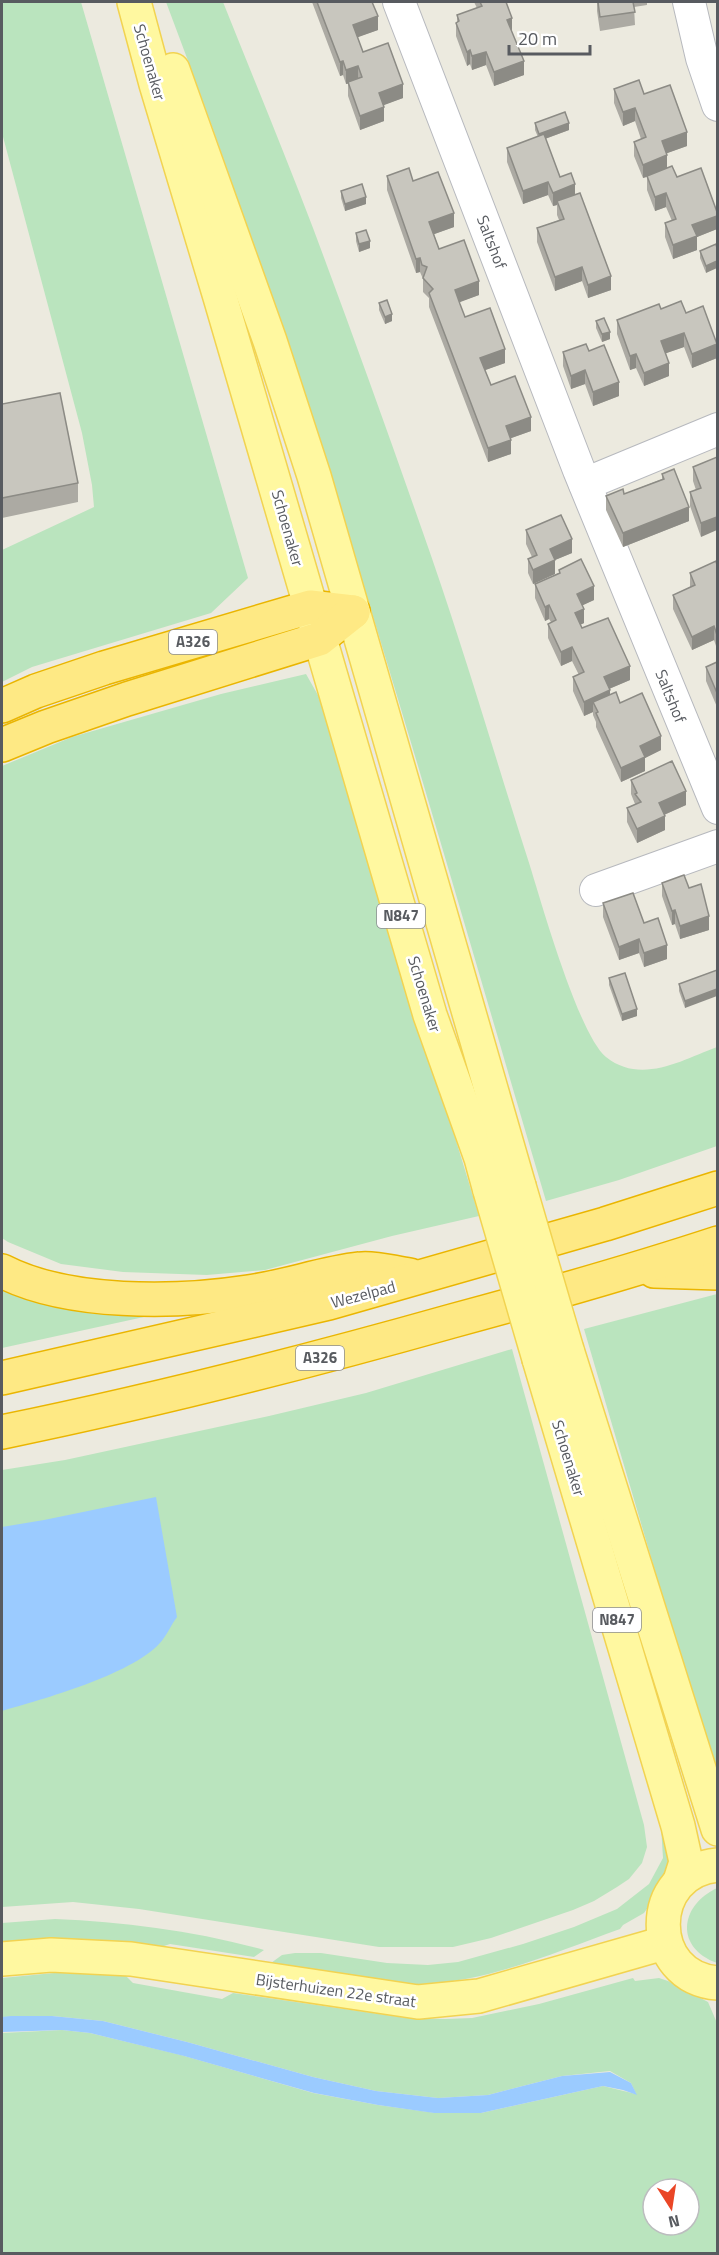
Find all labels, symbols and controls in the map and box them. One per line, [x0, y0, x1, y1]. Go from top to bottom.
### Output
scale bar [509, 18, 590, 56]
street label: Schoenaker [128, 21, 172, 103]
text: 20 m [518, 25, 557, 52]
street label: Saltshof [471, 212, 513, 273]
street label: Schoenaker [266, 487, 310, 569]
road number: A326 [169, 630, 217, 654]
street label: Saltshof [649, 666, 693, 727]
road number: N847 [377, 904, 425, 928]
street label: Schoenaker [402, 953, 448, 1035]
street label: Wezelpad [328, 1274, 398, 1314]
road number: A326 [296, 1346, 344, 1370]
street label: Schoenaker [546, 1417, 592, 1499]
road number: N847 [593, 1608, 641, 1632]
street label: Bijsterhuizen 22e straat [254, 1967, 418, 2013]
north arrow [641, 2177, 701, 2237]
text: N [666, 2209, 682, 2235]

